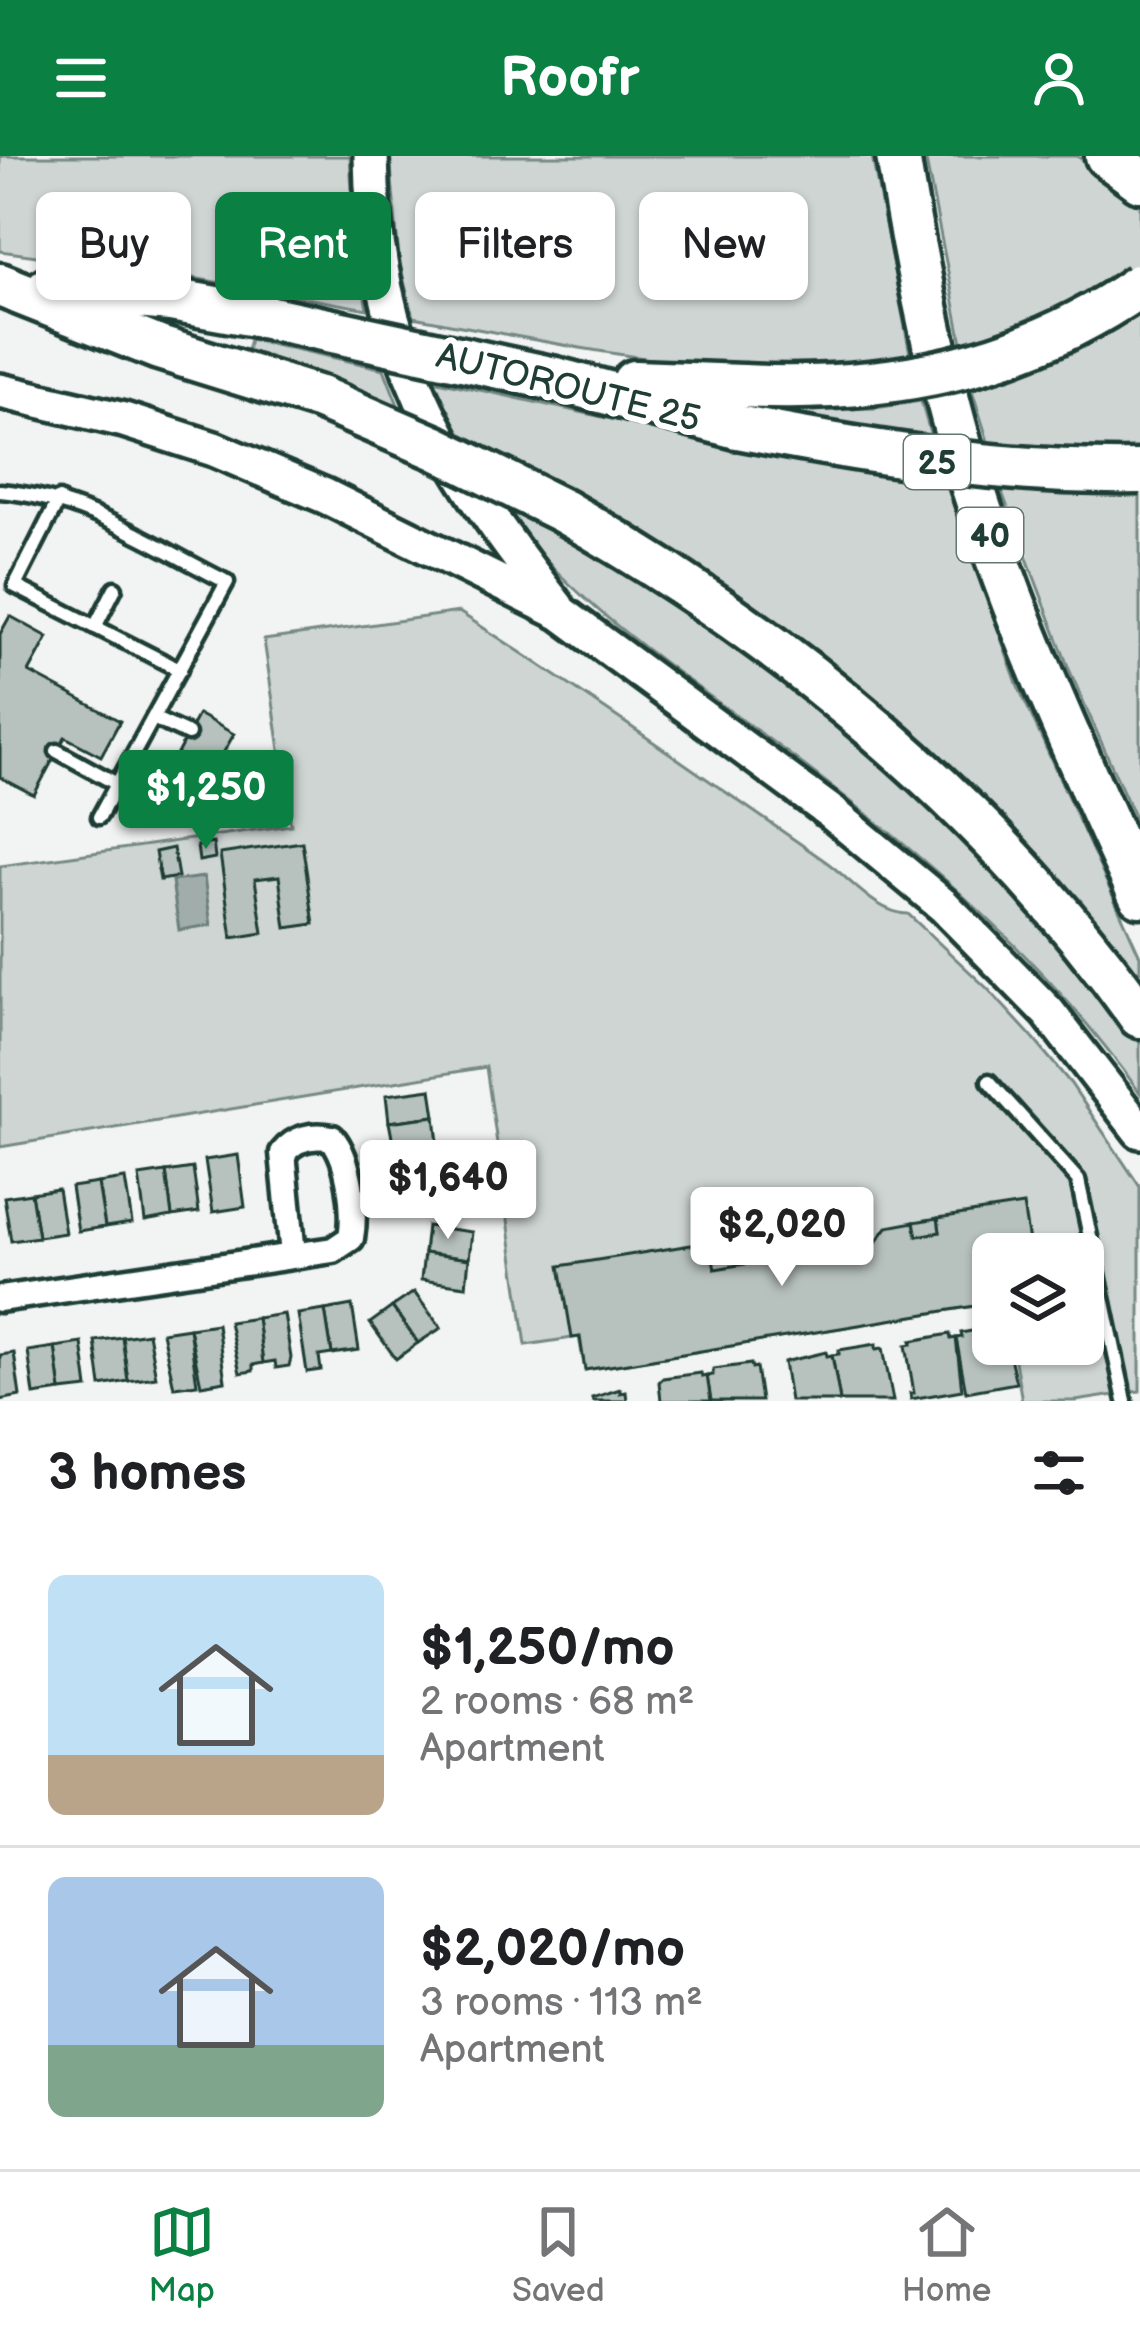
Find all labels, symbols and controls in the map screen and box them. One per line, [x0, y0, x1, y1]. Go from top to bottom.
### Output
icon: menu [48, 45, 114, 111]
icon: person [1026, 45, 1092, 111]
text: Roofr [500, 46, 640, 111]
chip: Buy [36, 192, 191, 300]
chip: Rent [215, 192, 391, 300]
chip: Filters [415, 192, 615, 300]
chip: New [639, 192, 808, 300]
street label: AUTOROUTE 25 [432, 335, 705, 442]
road number: 25 [904, 435, 970, 489]
road number: 40 [957, 508, 1023, 562]
pin: $1,250 [108, 750, 304, 852]
text: $1,250 [146, 765, 266, 812]
pin: $1,640 [350, 1140, 546, 1242]
text: $1,640 [387, 1155, 509, 1202]
pin: $2,020 [684, 1187, 880, 1289]
text: $2,020 [718, 1202, 846, 1249]
map controls [972, 1233, 1104, 1365]
button: layers [972, 1233, 1104, 1365]
icon: filters [1026, 1440, 1092, 1506]
text: 3 homes [48, 1443, 246, 1504]
text: $1,250/mo [420, 1618, 675, 1679]
icon: home [144, 1623, 288, 1767]
text: 2 rooms · 68 m² [420, 1679, 694, 1726]
text: Apartment [420, 1726, 604, 1773]
text: $2,020/mo [420, 1919, 685, 1980]
icon: home [144, 1925, 288, 2069]
text: 3 rooms · 113 m² [420, 1980, 703, 2027]
text: Apartment [420, 2027, 604, 2074]
tab: Map [149, 2199, 215, 2311]
tab: Saved [512, 2199, 605, 2311]
tab: Home [902, 2199, 991, 2311]

